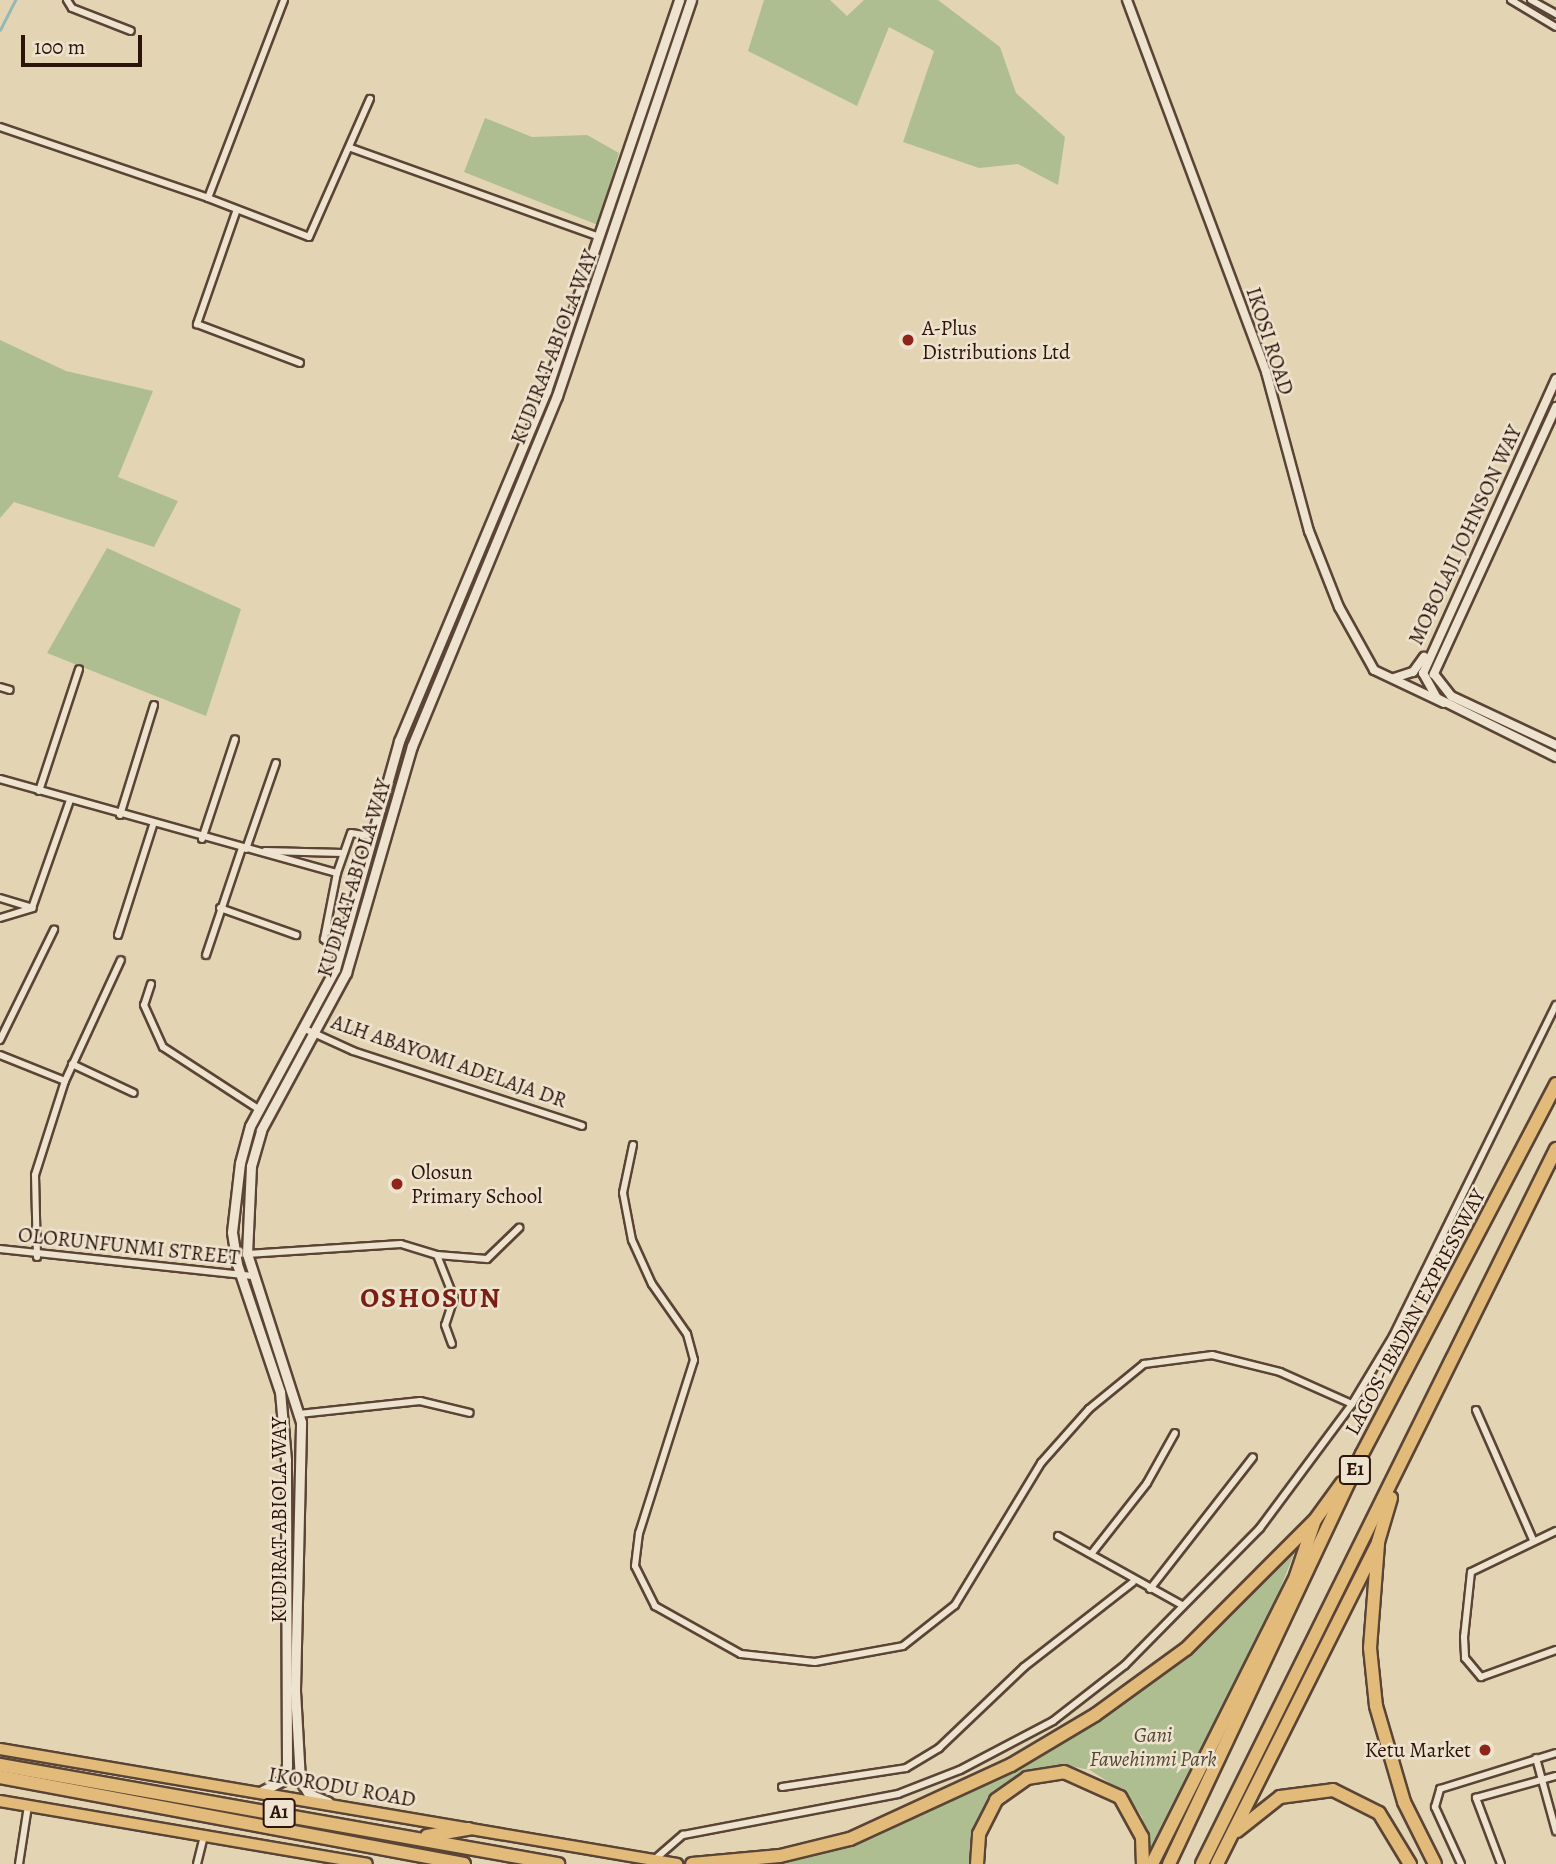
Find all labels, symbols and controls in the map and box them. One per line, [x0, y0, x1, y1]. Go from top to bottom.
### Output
scale bar [24, 21, 145, 65]
text: 100 m [34, 33, 85, 61]
street label: KUDIRAT ABIOLA WAY [505, 246, 603, 448]
street label: IKOSI ROAD [1241, 284, 1299, 398]
place label: A-Plus Distributions Ltd [922, 315, 1070, 365]
marker: A-Plus Distributions Ltd [900, 332, 916, 348]
street label: MOBOLAJI JOHNSON WAY [1403, 421, 1527, 649]
street label: KUDIRAT ABIOLA WAY [312, 776, 396, 980]
street label: ALH ABAYOMI ADELAJA DR [328, 1009, 570, 1113]
place label: Olosun Primary School [411, 1159, 542, 1209]
marker: Olosun Primary School [389, 1176, 405, 1192]
street label: LAGOS-IBADAN EXPRESSWAY [1339, 1185, 1491, 1439]
street label: OLORUNFUNMI STREET [17, 1222, 241, 1270]
district label: OSHOSUN [361, 1281, 501, 1315]
street label: KUDIRAT ABIOLA WAY [266, 1417, 292, 1623]
road number: E1 [1338, 1454, 1372, 1486]
park label: Gani Fawehinmi Park [1089, 1722, 1217, 1772]
place label: Ketu Market [1365, 1737, 1471, 1763]
marker: Ketu Market [1477, 1742, 1493, 1758]
street label: IKORODU ROAD [266, 1762, 418, 1812]
road number: A1 [262, 1798, 296, 1828]

